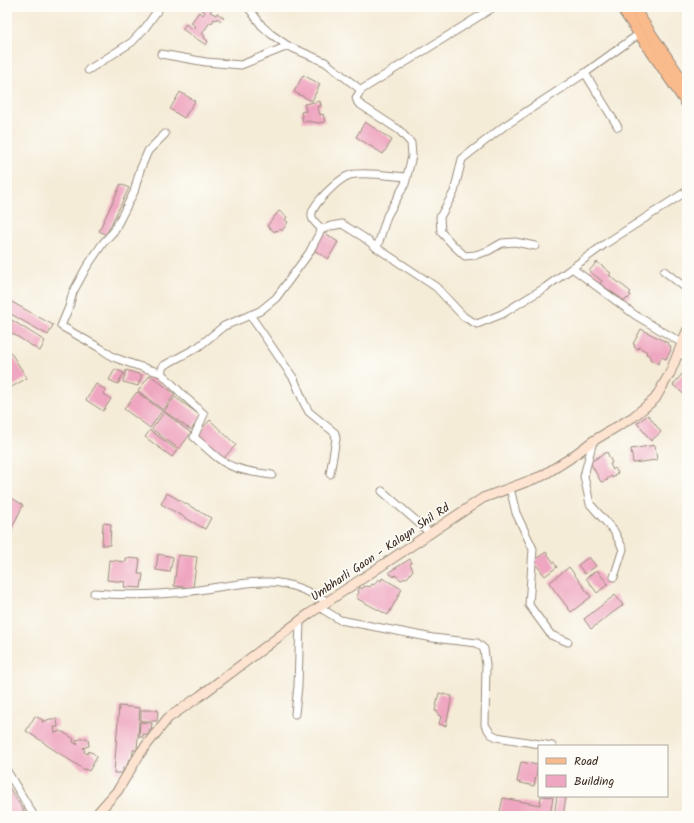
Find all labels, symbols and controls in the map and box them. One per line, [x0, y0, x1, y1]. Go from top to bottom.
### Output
street label: Umbharli Gaon - Kalayn Shil Rd [307, 498, 454, 606]
legend [538, 745, 668, 797]
text: Road [574, 752, 599, 771]
text: Building [574, 772, 614, 791]

